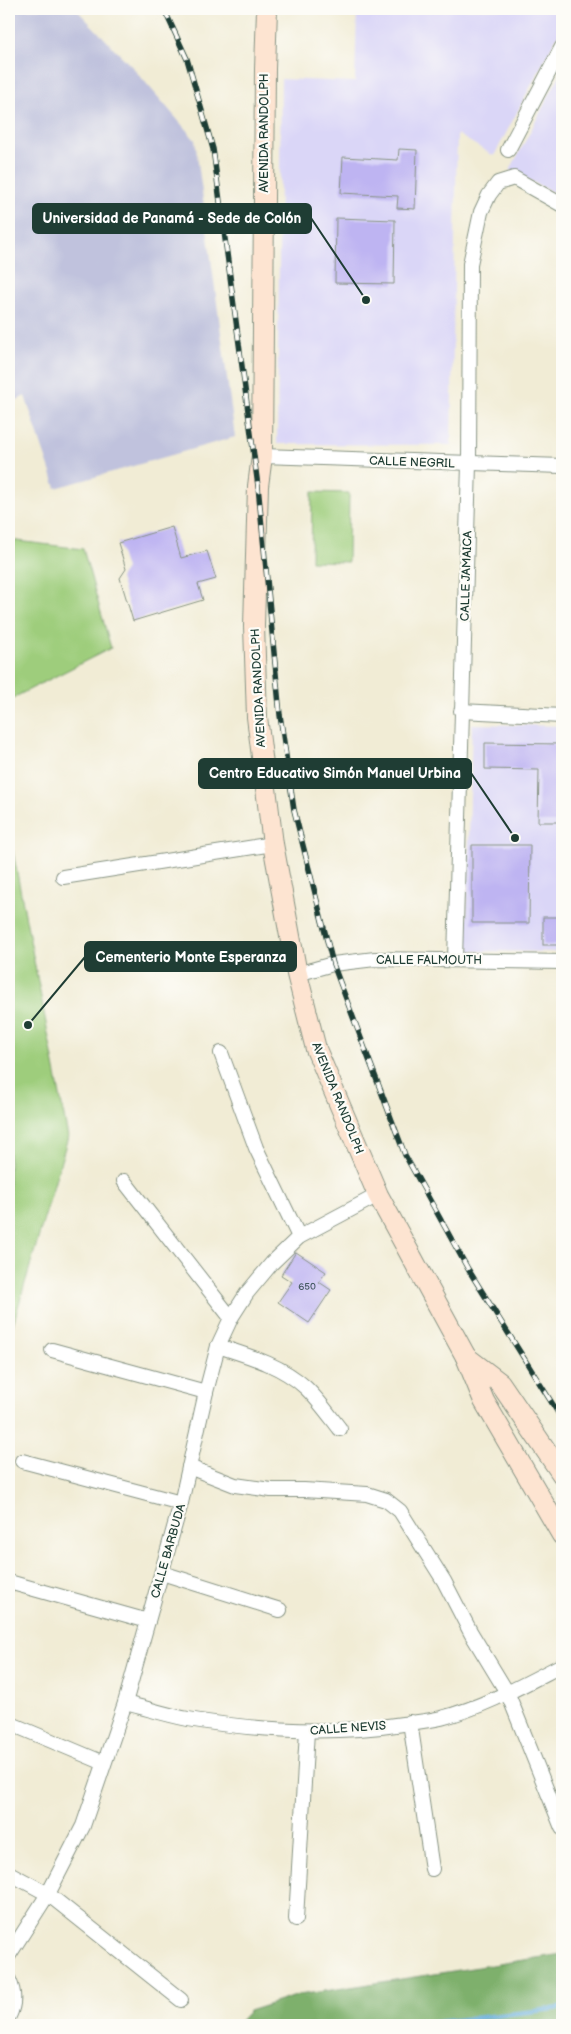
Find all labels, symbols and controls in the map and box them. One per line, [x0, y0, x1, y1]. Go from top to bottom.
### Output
street label: AVENIDA RANDOLPH [257, 73, 272, 193]
callout: Universidad de Panamá - Sede de Colón [33, 204, 311, 233]
text: Universidad de Panamá - Sede de Colón [43, 210, 302, 227]
street label: CALLE NEGRIL [369, 454, 455, 471]
street label: CALLE JAMAICA [457, 530, 476, 622]
street label: AVENIDA RANDOLPH [248, 628, 269, 748]
callout: Centro Educativo Simón Manuel Urbina [199, 759, 471, 788]
text: Centro Educativo Simón Manuel Urbina [209, 765, 461, 782]
callout: Cementerio Monte Esperanza [85, 942, 296, 971]
text: Cementerio Monte Esperanza [95, 949, 287, 966]
street label: CALLE FALMOUTH [376, 953, 482, 968]
street label: AVENIDA RANDOLPH [308, 1040, 367, 1156]
house number: 650 [298, 1281, 316, 1293]
street label: CALLE BARBUDA [148, 1502, 189, 1600]
street label: CALLE NEVIS [310, 1718, 387, 1739]

